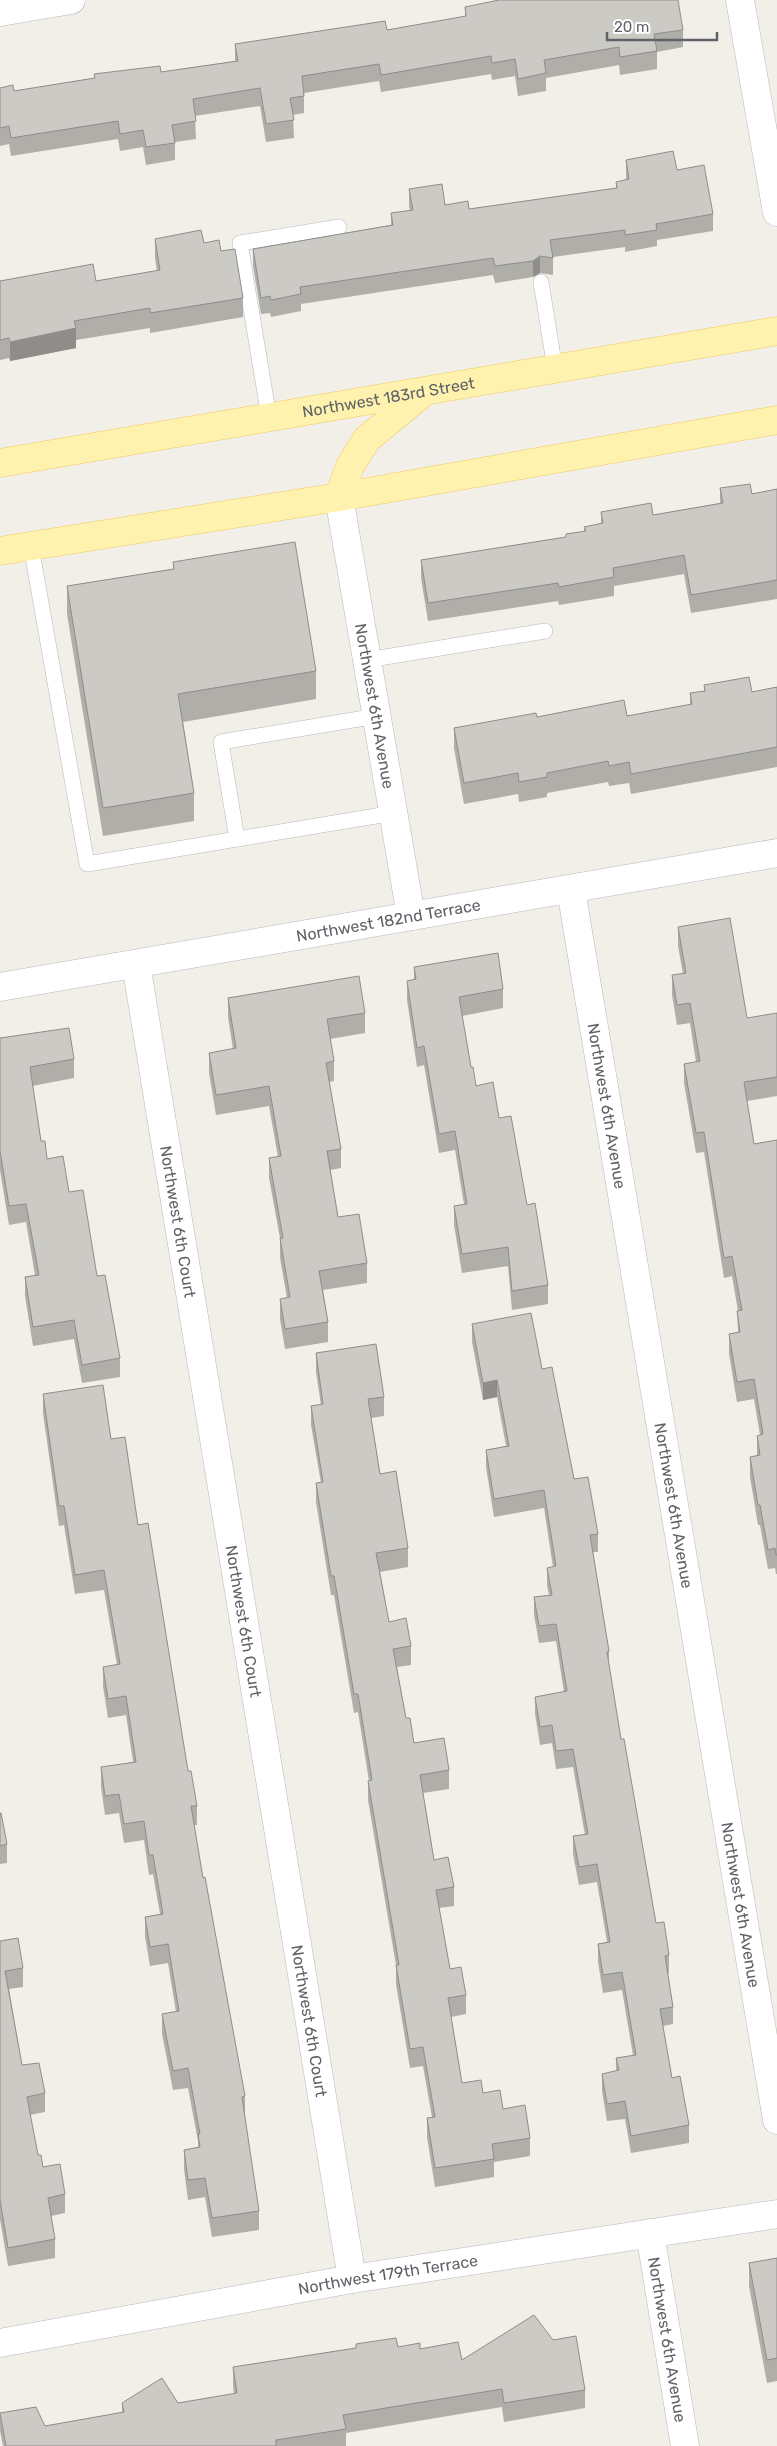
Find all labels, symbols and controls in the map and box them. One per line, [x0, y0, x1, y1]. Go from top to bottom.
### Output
scale bar [607, 10, 717, 42]
text: 20 m [614, 18, 649, 36]
street label: Northwest 183rd Street [301, 373, 476, 421]
street label: Northwest 6th Avenue [351, 622, 398, 790]
street label: Northwest 182nd Terrace [295, 895, 482, 945]
street label: Northwest 6th Avenue [584, 1022, 630, 1190]
street label: Northwest 6th Court [156, 1144, 200, 1299]
street label: Northwest 6th Avenue [651, 1421, 697, 1590]
street label: Northwest 6th Court [222, 1544, 266, 1699]
street label: Northwest 6th Avenue [718, 1821, 764, 1989]
street label: Northwest 6th Court [288, 1943, 331, 2098]
street label: Northwest 179th Terrace [297, 2250, 479, 2298]
street label: Northwest 6th Avenue [645, 2255, 690, 2424]

